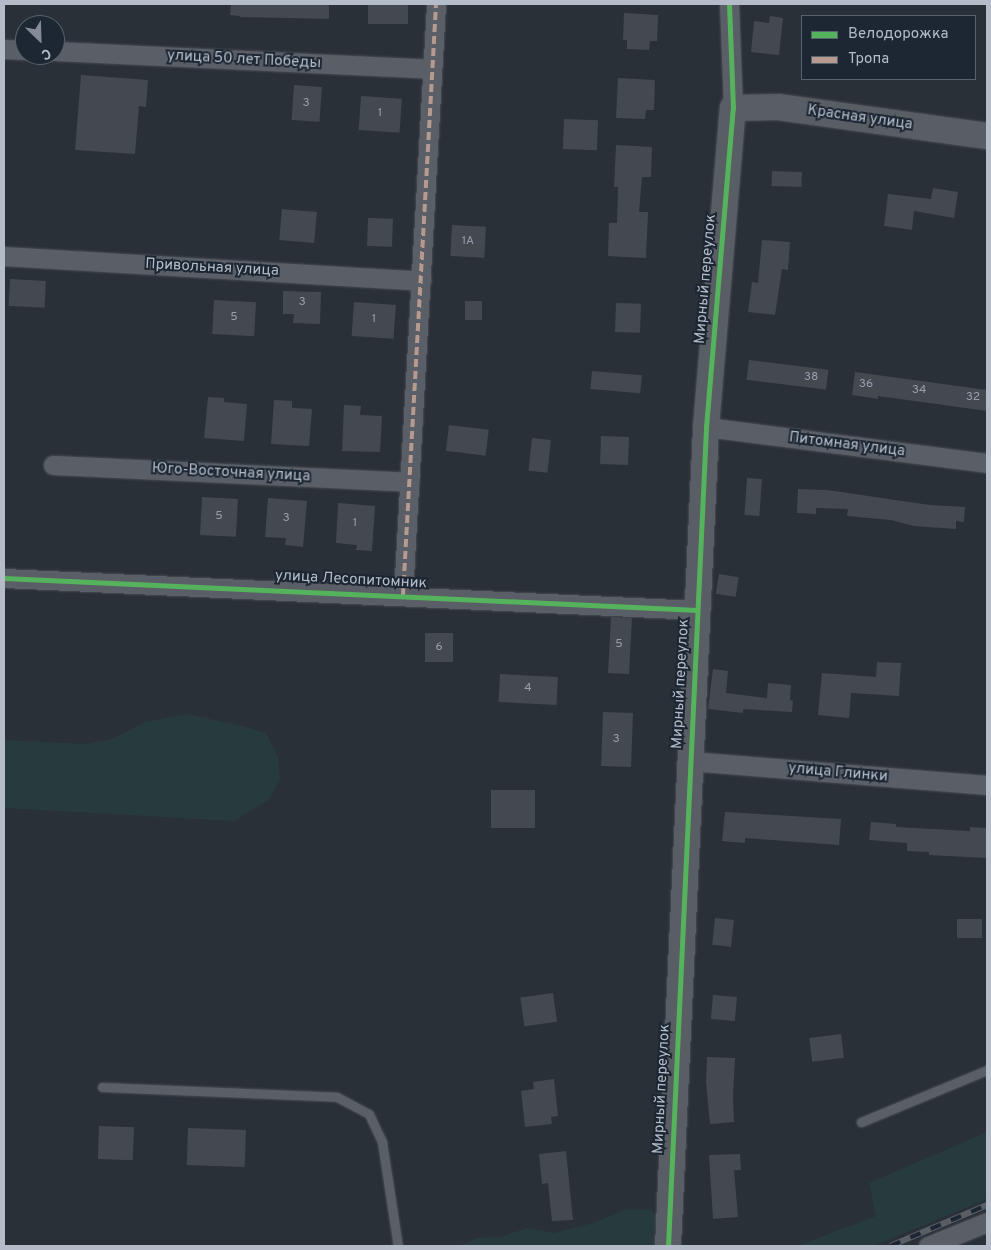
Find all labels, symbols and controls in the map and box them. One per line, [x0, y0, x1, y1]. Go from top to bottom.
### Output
north arrow [15, 15, 65, 65]
legend [801, 15, 976, 80]
text: Велодорожка [848, 25, 948, 44]
text: С [38, 44, 53, 63]
street label: улица 50 лет Победы [167, 47, 321, 73]
text: Тропа [848, 50, 889, 69]
house number: 3 [302, 97, 310, 111]
street label: Красная улица [806, 102, 914, 134]
house number: 1 [378, 107, 382, 121]
street label: Мирный переулок [691, 213, 721, 345]
house number: 1А [462, 235, 474, 249]
street label: Привольная улица [145, 256, 279, 280]
house number: 3 [298, 296, 306, 310]
house number: 5 [230, 311, 238, 325]
house number: 1 [372, 313, 376, 327]
house number: 38 [804, 371, 818, 385]
house number: 36 [859, 378, 873, 392]
house number: 34 [912, 384, 926, 398]
house number: 32 [966, 391, 980, 405]
street label: Питомная улица [788, 429, 906, 461]
street label: Юго-Восточная улица [151, 460, 311, 486]
house number: 5 [215, 510, 223, 524]
house number: 3 [282, 512, 290, 526]
house number: 1 [353, 517, 357, 531]
street label: улица Лесопитомник [275, 567, 427, 593]
street label: Мирный переулок [669, 619, 693, 749]
house number: 5 [615, 638, 623, 652]
house number: 6 [435, 641, 443, 655]
house number: 4 [524, 682, 532, 696]
house number: 3 [612, 733, 620, 747]
street label: улица Глинки [788, 760, 888, 786]
street label: Мирный переулок [650, 1024, 674, 1154]

